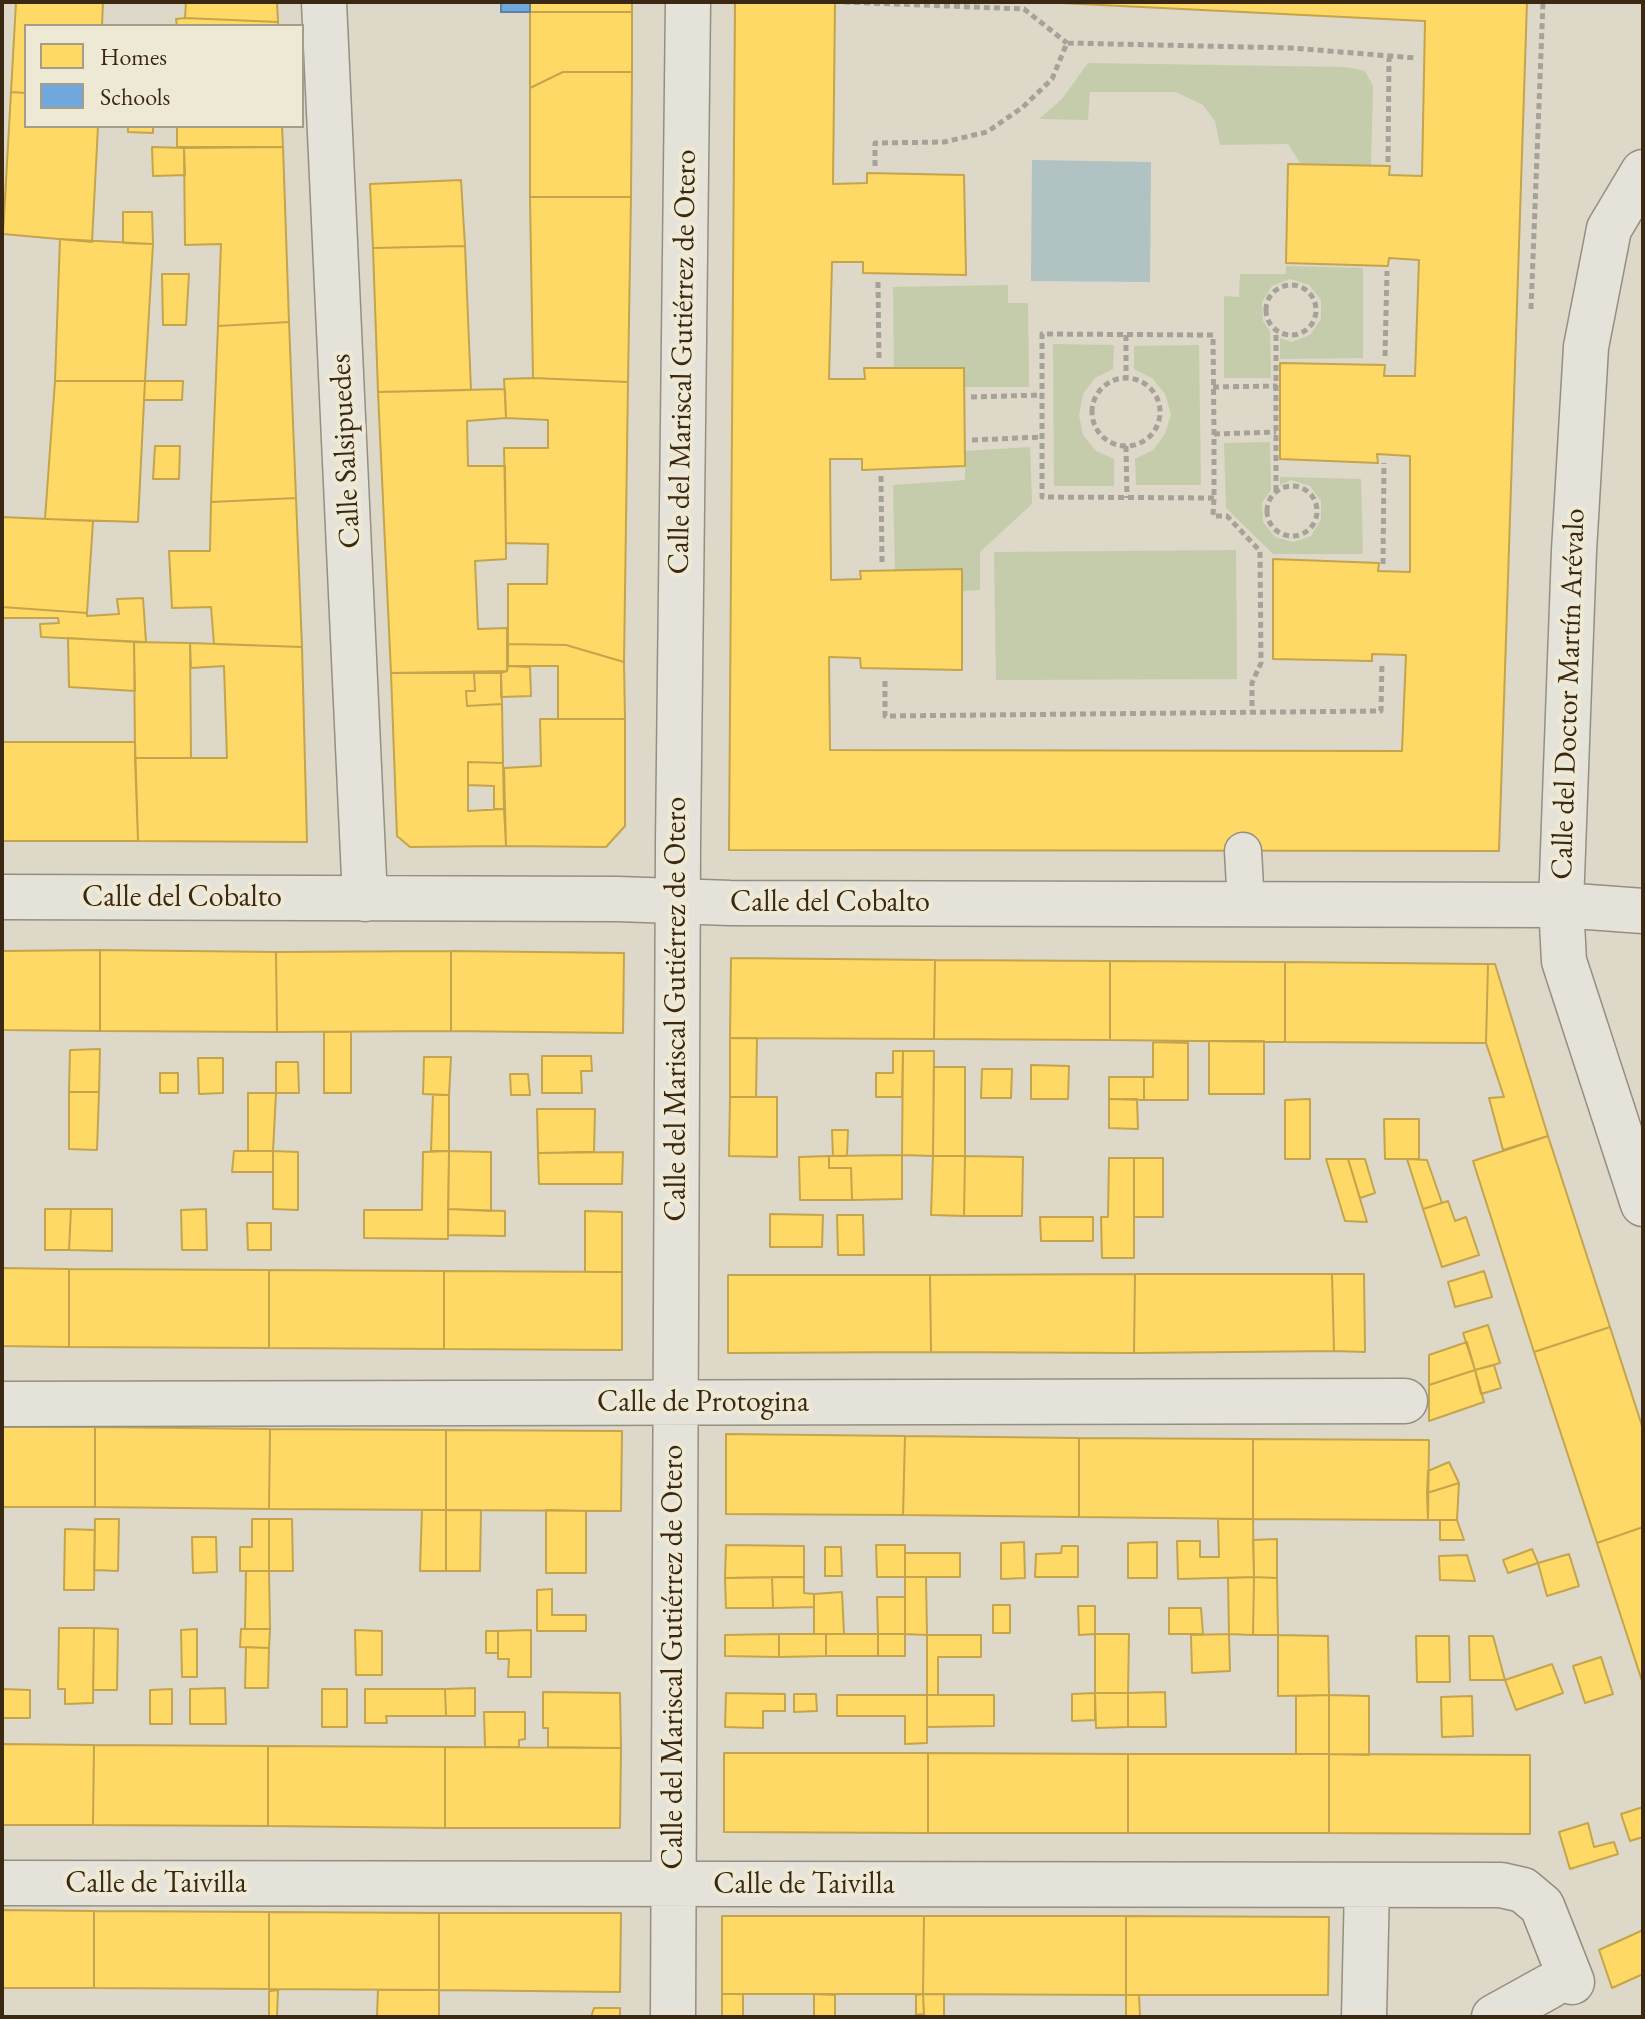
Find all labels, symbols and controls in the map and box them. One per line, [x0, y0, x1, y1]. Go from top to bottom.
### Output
legend [24, 24, 304, 128]
text: Homes [100, 41, 167, 72]
text: Schools [100, 81, 170, 112]
street label: Calle del Mariscal Gutiérrez de Otero [661, 149, 705, 575]
street label: Calle Salsipuedes [323, 353, 369, 549]
street label: Calle del Doctor Martín Arévalo [1545, 508, 1593, 880]
street label: Calle del Mariscal Gutiérrez de Otero [659, 797, 695, 1221]
street label: Calle del Cobalto [82, 880, 282, 916]
street label: Calle del Cobalto [730, 885, 930, 921]
street label: Calle de Protogina [597, 1385, 809, 1421]
street label: Calle del Mariscal Gutiérrez de Otero [656, 1445, 692, 1869]
street label: Calle de Taivilla [65, 1866, 247, 1902]
street label: Calle de Taivilla [713, 1867, 895, 1903]

